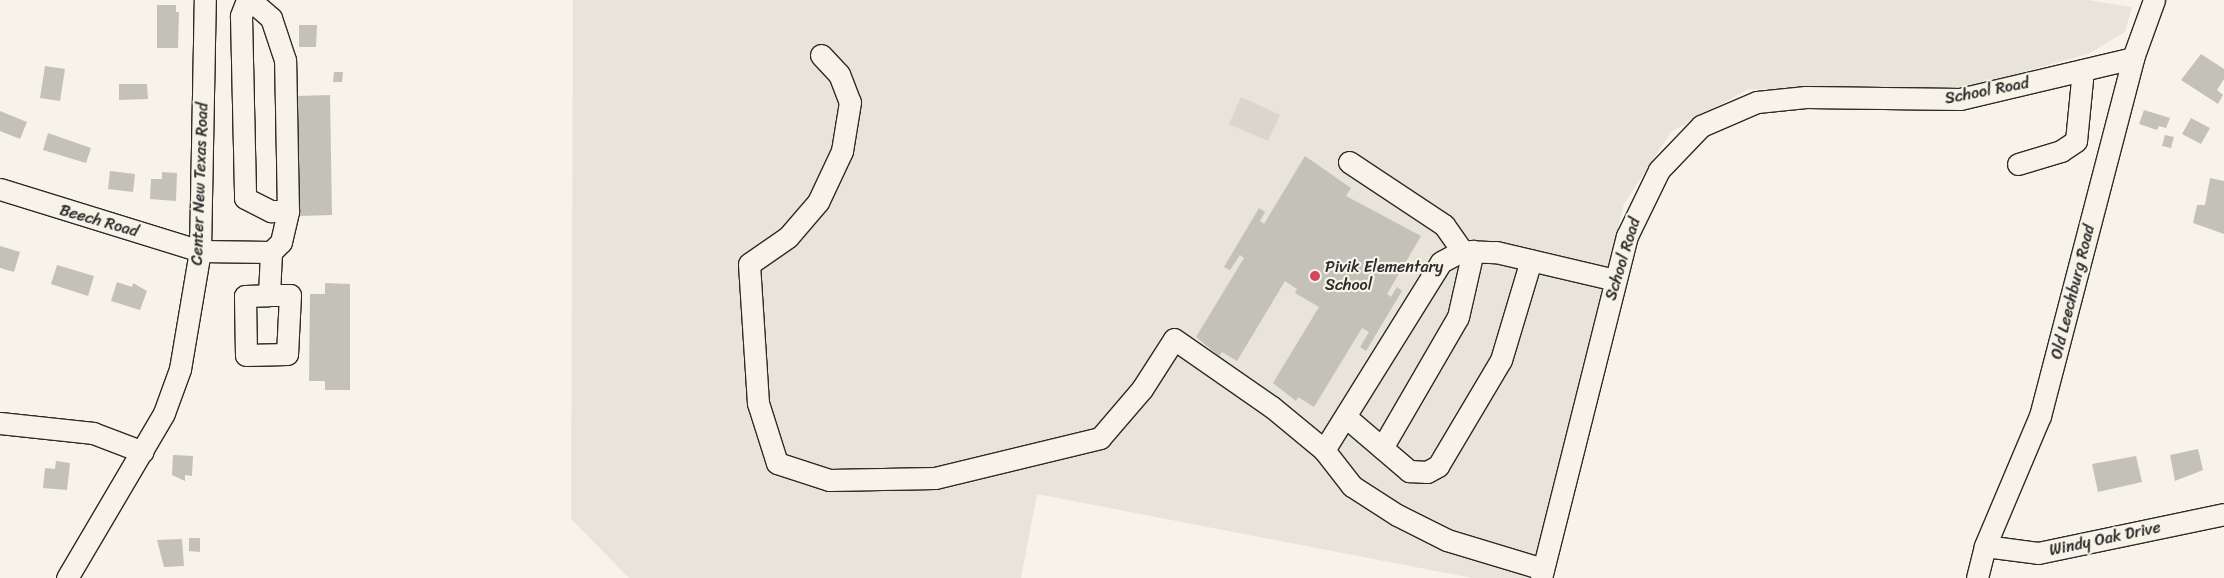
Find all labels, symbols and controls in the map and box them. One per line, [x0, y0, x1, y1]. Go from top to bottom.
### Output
street label: School Road [1943, 73, 2031, 109]
street label: Center New Texas Road [188, 101, 212, 267]
street label: Beech Road [57, 201, 141, 241]
street label: School Road [1601, 215, 1645, 303]
street label: Old Leechburg Road [2047, 223, 2099, 361]
place label: Pivik Elementary School [1325, 257, 1444, 295]
marker: Pivik Elementary School [1309, 270, 1321, 282]
street label: Windy Oak Drive [2048, 518, 2162, 560]

